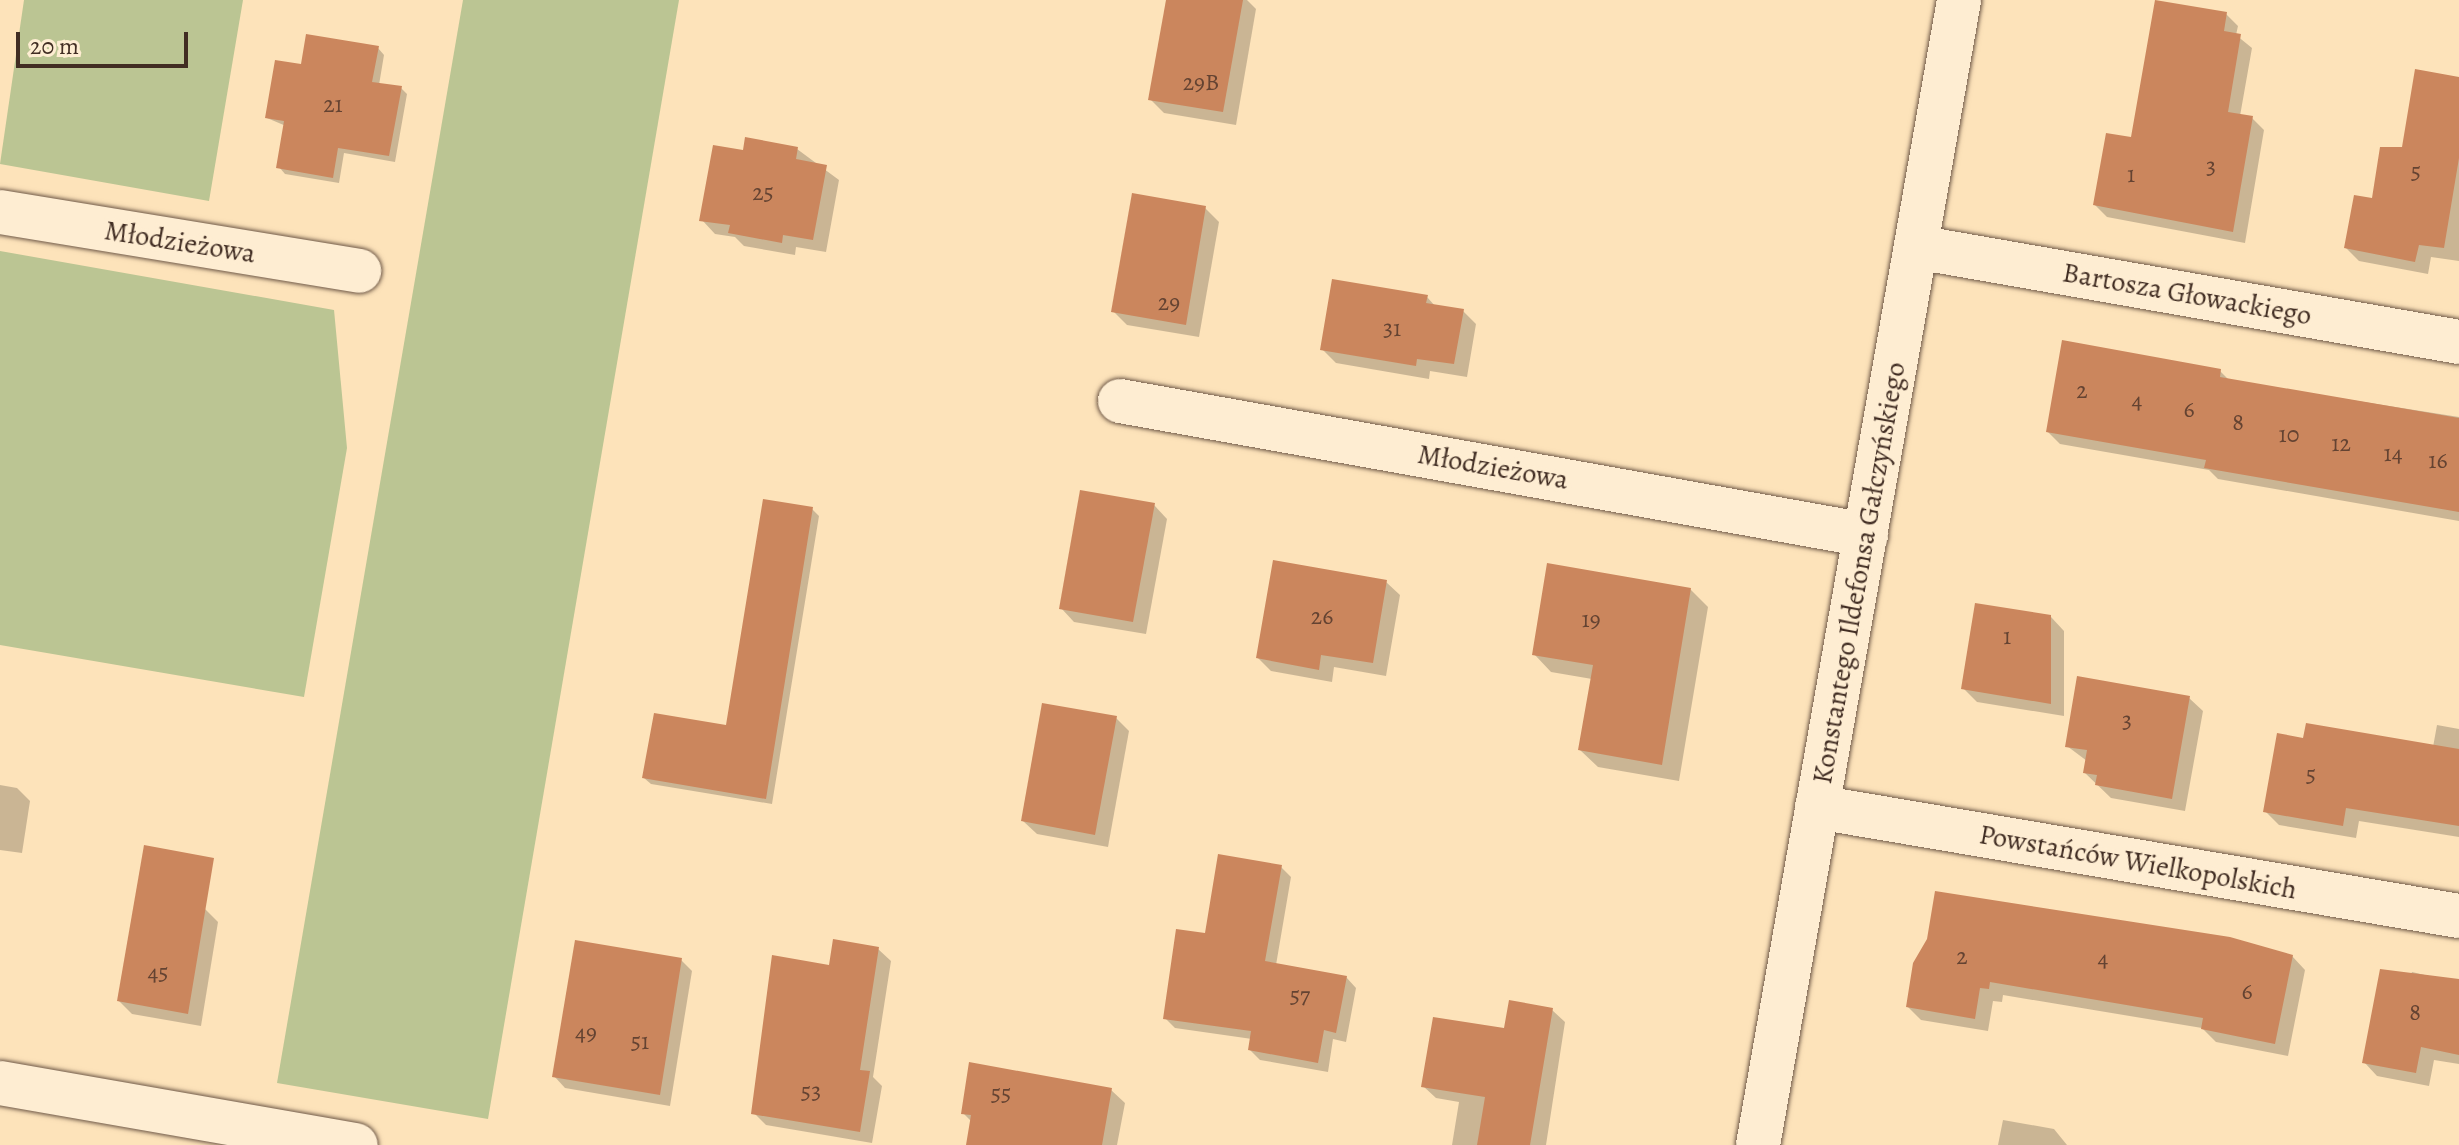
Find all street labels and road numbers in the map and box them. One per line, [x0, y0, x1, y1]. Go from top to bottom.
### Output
street label: Młodzieżowa [102, 213, 258, 271]
street label: Bartosza Głowackiego [2060, 256, 2314, 332]
street label: Konstantego Ildefonsa Gałczyńskiego [1805, 360, 1913, 786]
street label: Młodzieżowa [1415, 437, 1571, 497]
street label: Powstańców Wielkopolskich [1977, 818, 2299, 906]

